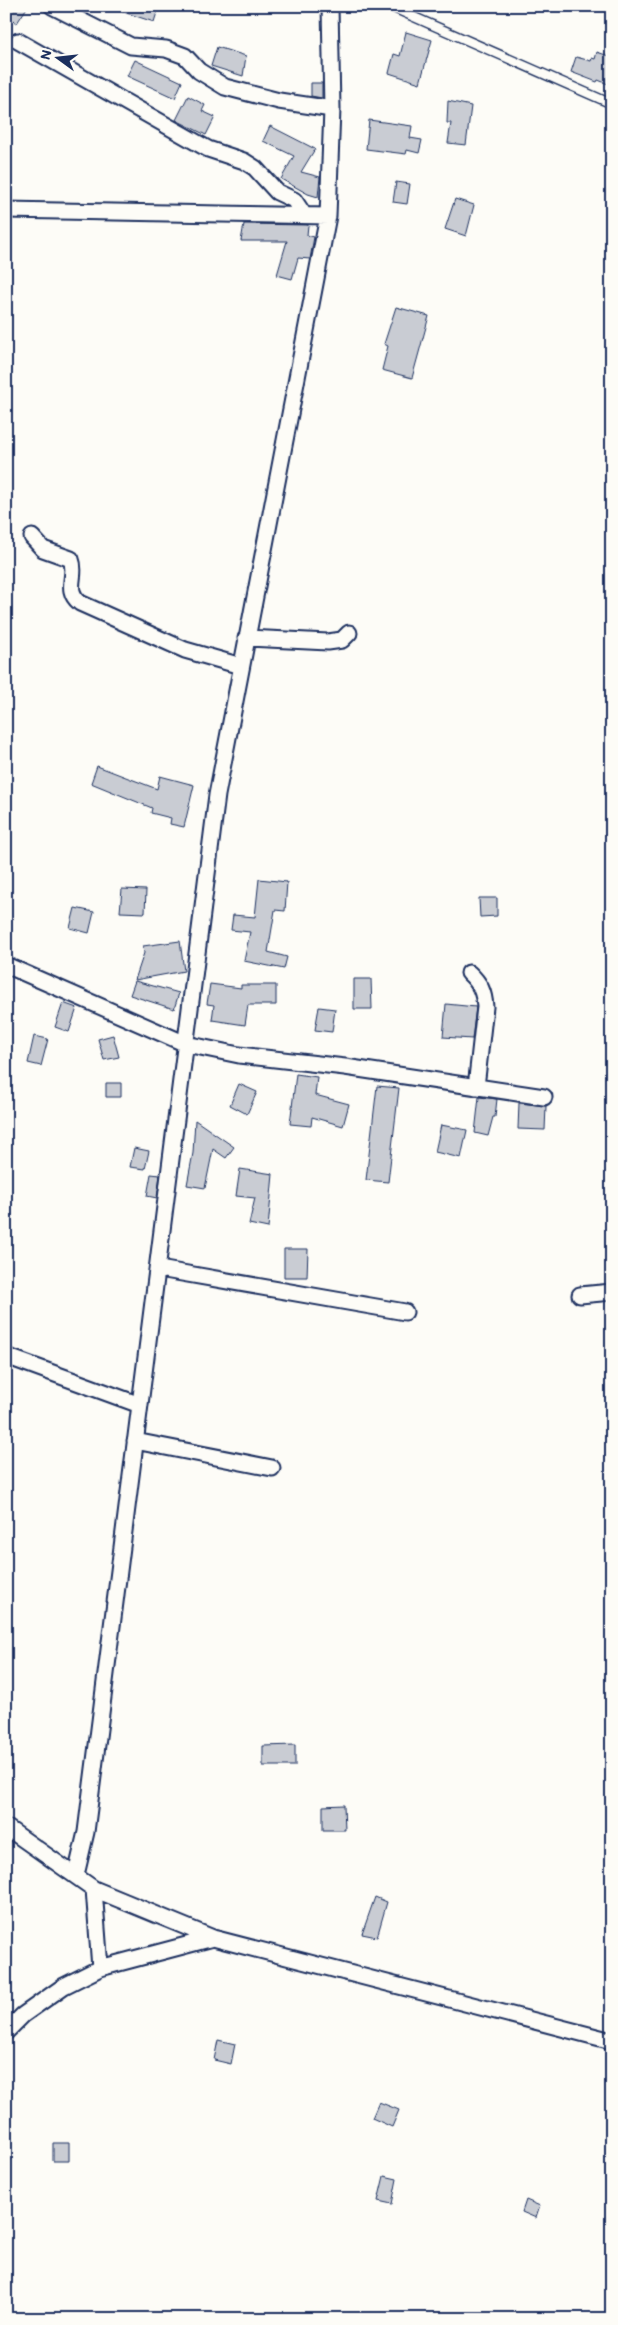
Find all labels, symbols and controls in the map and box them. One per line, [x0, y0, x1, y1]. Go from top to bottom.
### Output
north arrow [32, 32, 82, 82]
text: N [36, 48, 55, 62]

